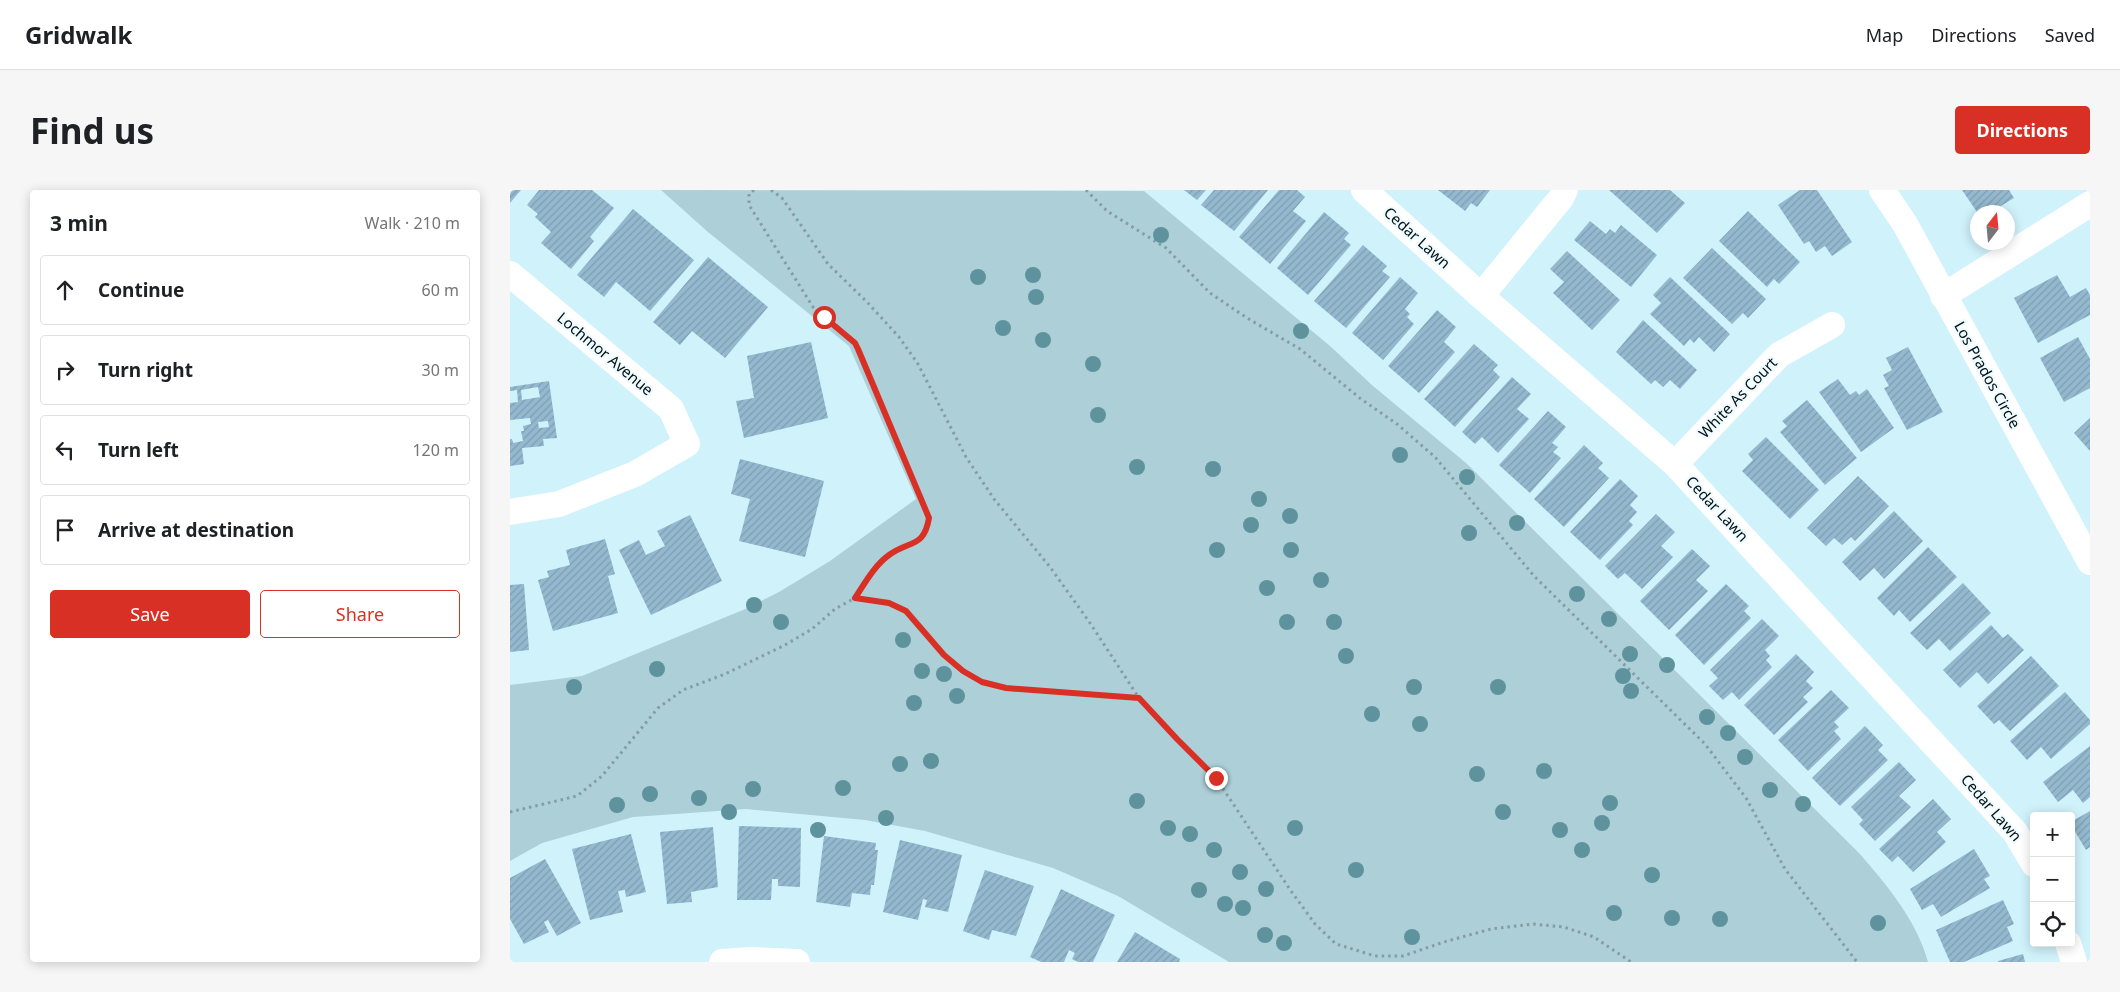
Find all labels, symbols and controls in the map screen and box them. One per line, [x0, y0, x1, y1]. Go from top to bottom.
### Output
text: Gridwalk [25, 18, 132, 51]
text: Map [1866, 23, 1903, 47]
text: Directions [1931, 23, 2017, 47]
text: Saved [2045, 23, 2095, 47]
button: Directions [1955, 106, 2090, 154]
text: Find us [30, 107, 154, 154]
street label: Cedar Lawn [1380, 202, 1455, 272]
north arrow [1970, 205, 2015, 250]
text: 3 min [50, 209, 108, 237]
text: Walk · 210 m [365, 212, 460, 234]
icon: ahead [51, 276, 79, 304]
text: Continue [98, 277, 184, 303]
text: 60 m [422, 279, 459, 301]
route start [813, 306, 836, 329]
street label: Lochmor Avenue [554, 307, 658, 399]
street label: Los Prados Circle [1950, 317, 2026, 432]
street label: White As Court [1694, 352, 1781, 442]
icon: right [51, 356, 79, 384]
text: Turn right [98, 357, 193, 383]
text: 30 m [422, 359, 459, 381]
icon: left [51, 436, 79, 464]
text: Turn left [98, 437, 179, 463]
text: 120 m [412, 439, 459, 461]
street label: Cedar Lawn [1682, 471, 1753, 545]
icon: arrive [51, 516, 79, 544]
text: Arrive at destination [98, 517, 294, 543]
button: Save [50, 590, 250, 638]
button: Share [260, 590, 460, 638]
route end [1205, 767, 1228, 790]
street label: Cedar Lawn [1957, 769, 2027, 845]
map controls [2030, 812, 2075, 947]
button: + [2030, 812, 2075, 857]
button: − [2030, 857, 2075, 902]
button: locate [2030, 902, 2075, 947]

